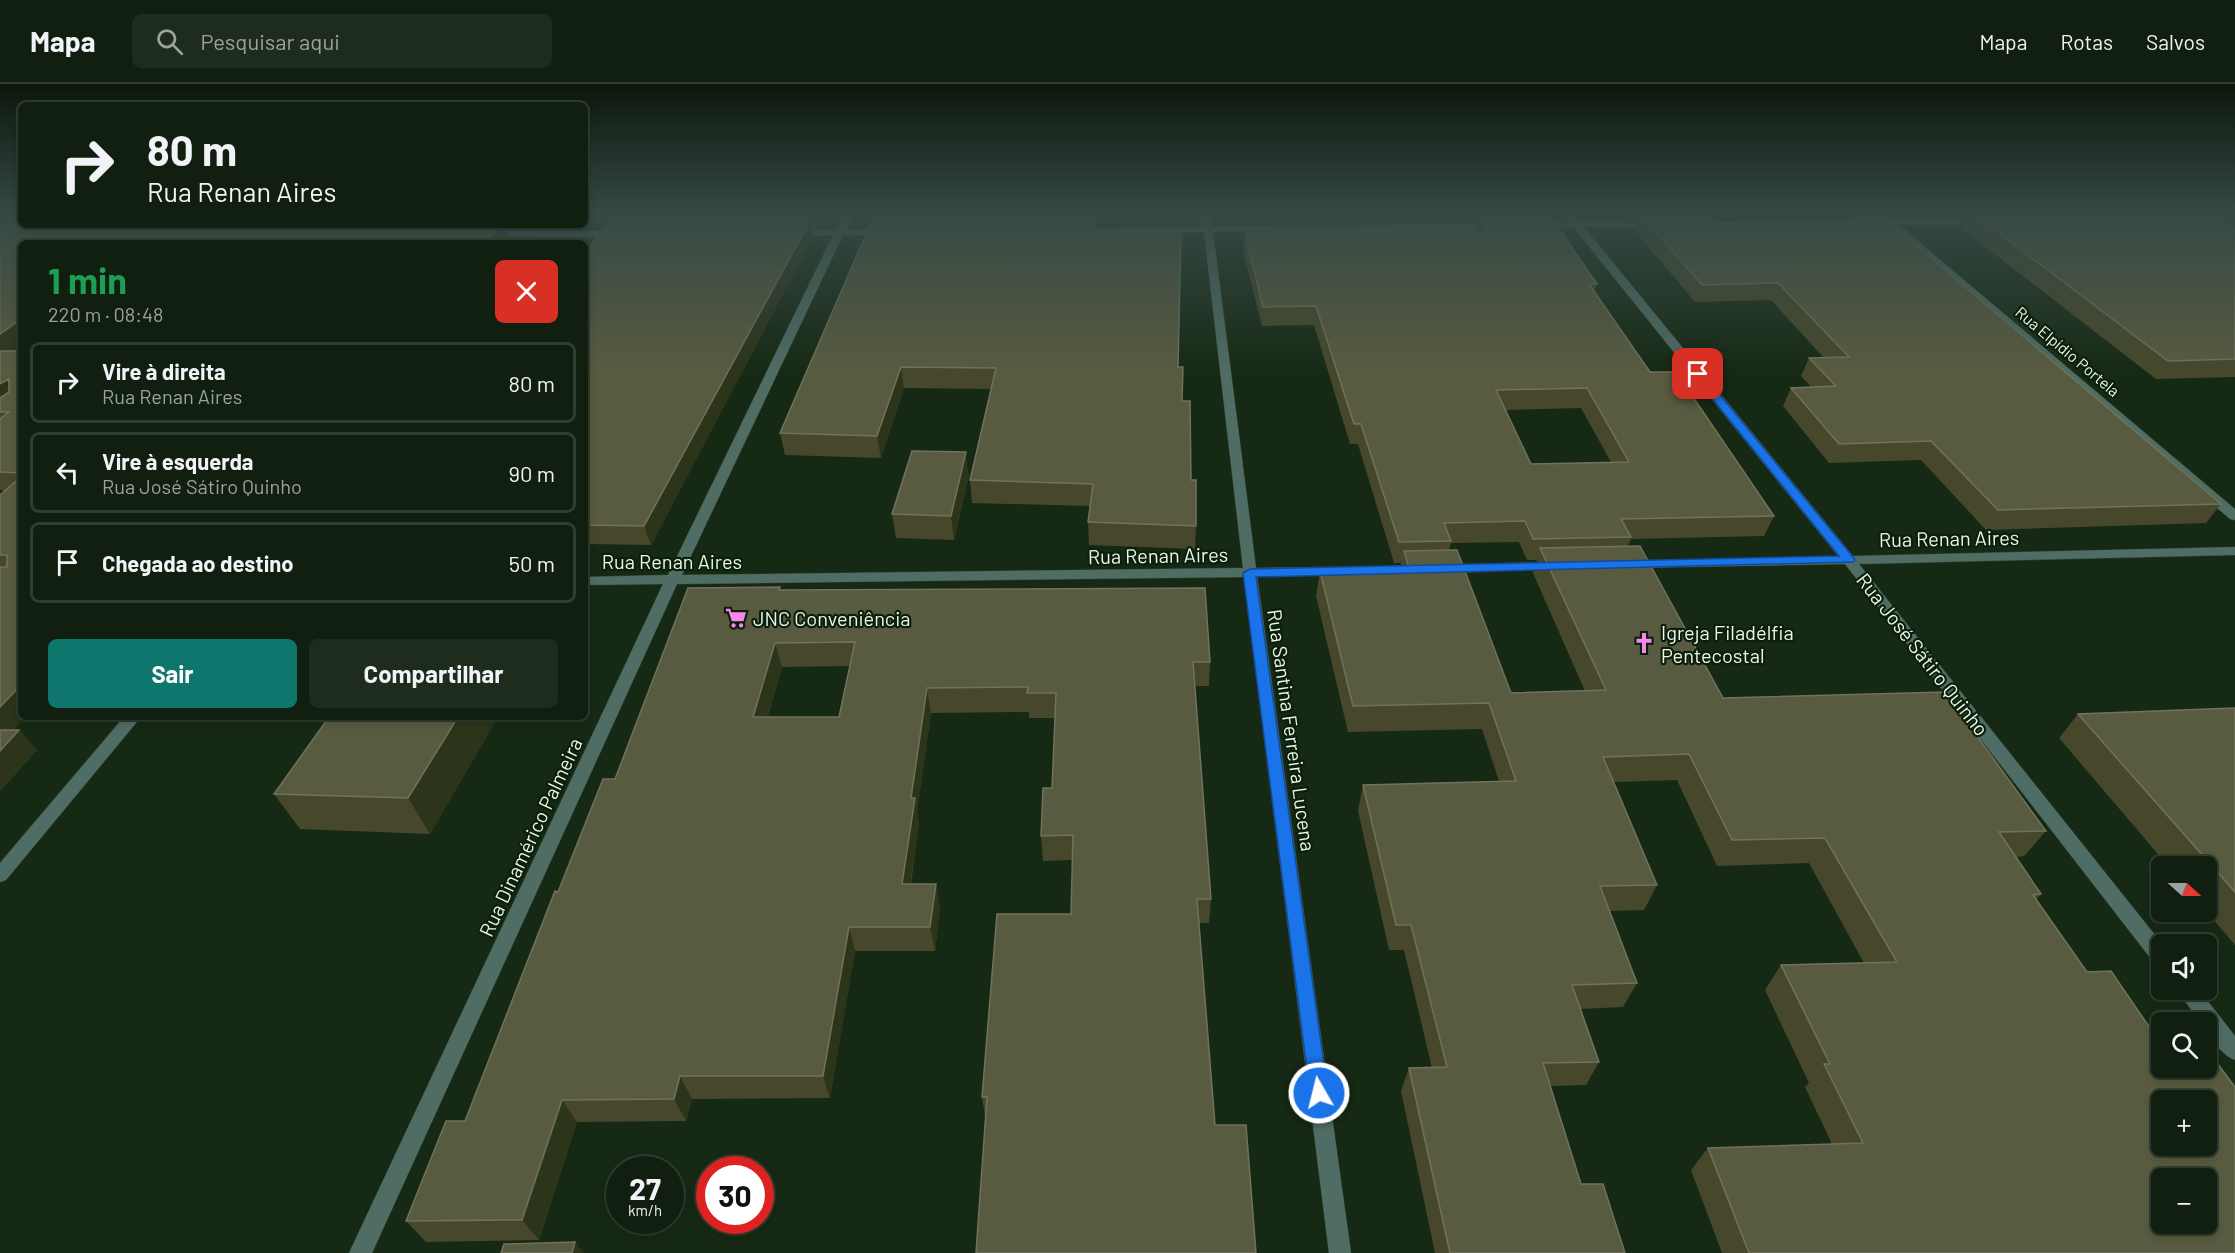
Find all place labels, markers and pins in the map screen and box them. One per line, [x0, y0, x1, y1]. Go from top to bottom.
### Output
pin [1672, 348, 1723, 399]
supermarket icon: JNC Conveniência [724, 606, 748, 630]
place label: JNC Conveniência [753, 606, 911, 630]
place label: Igreja Filadélfia Pentecostal [1661, 620, 1794, 667]
church icon: Igreja Filadélfia Pentecostal [1632, 631, 1656, 655]

